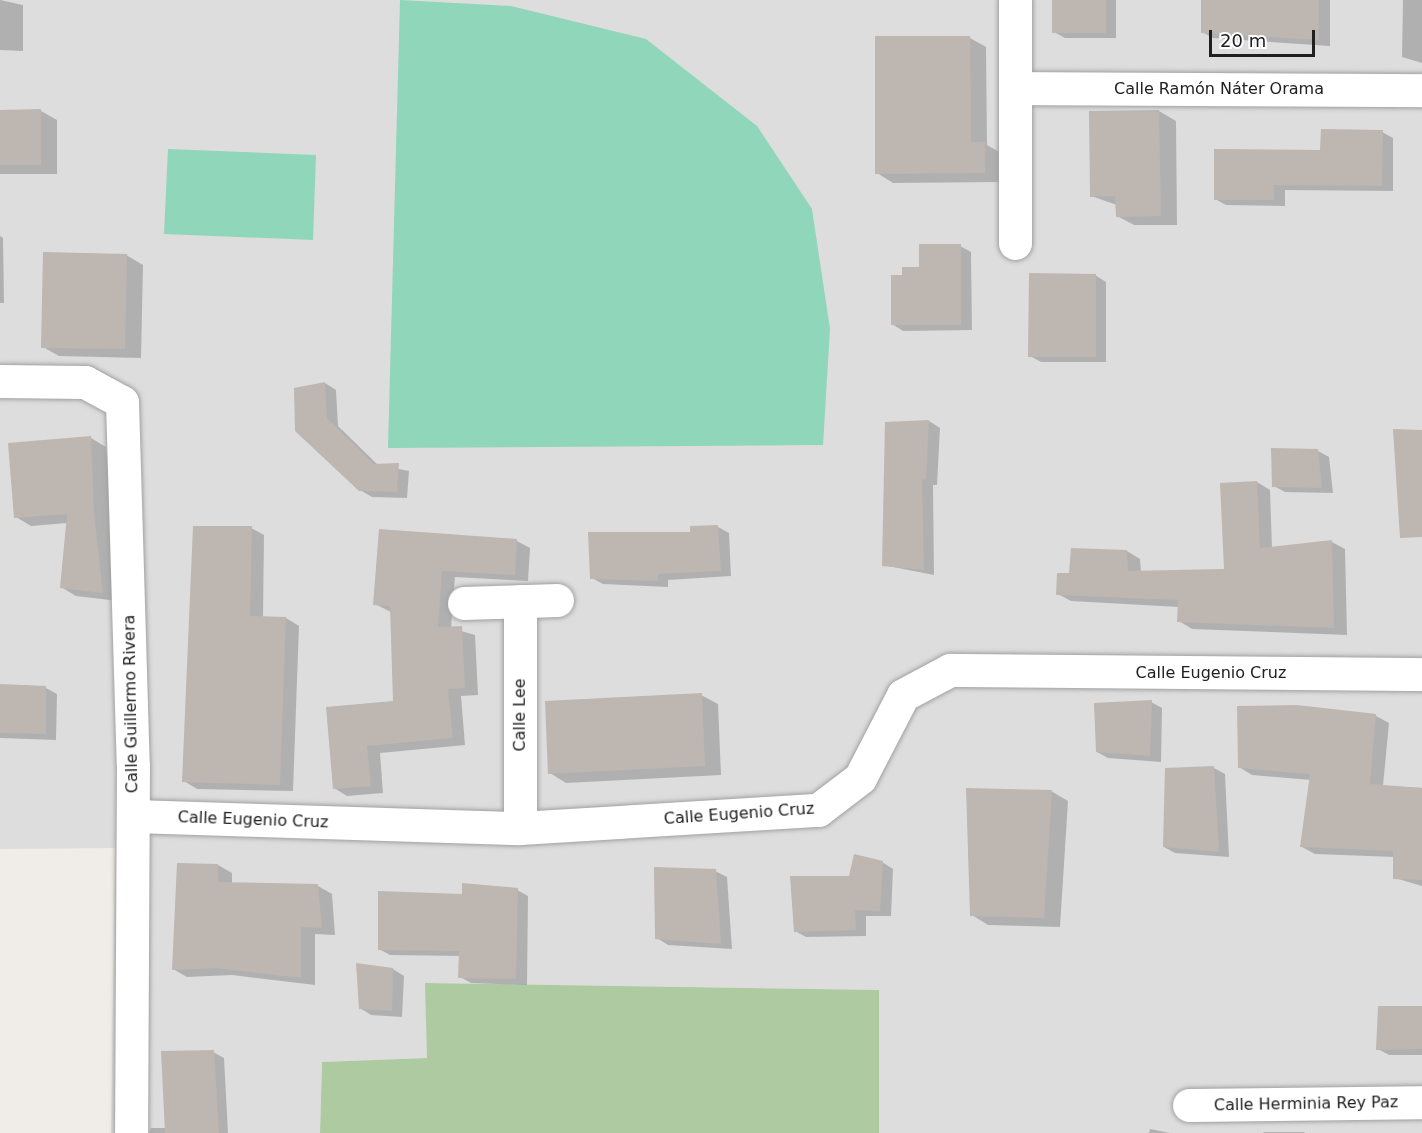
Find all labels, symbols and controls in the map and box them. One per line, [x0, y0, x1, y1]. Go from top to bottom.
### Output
scale bar [1212, 18, 1318, 56]
text: 20 m [1220, 30, 1266, 51]
street label: Calle Ramón Náter Orama [1114, 79, 1324, 99]
street label: Calle Guillermo Rivera [120, 615, 142, 793]
street label: Calle Eugenio Cruz [1136, 663, 1286, 683]
street label: Calle Lee [510, 678, 530, 752]
street label: Calle Eugenio Cruz [663, 799, 815, 829]
street label: Calle Eugenio Cruz [177, 808, 329, 832]
street label: Calle Herminia Rey Paz [1214, 1093, 1398, 1115]

